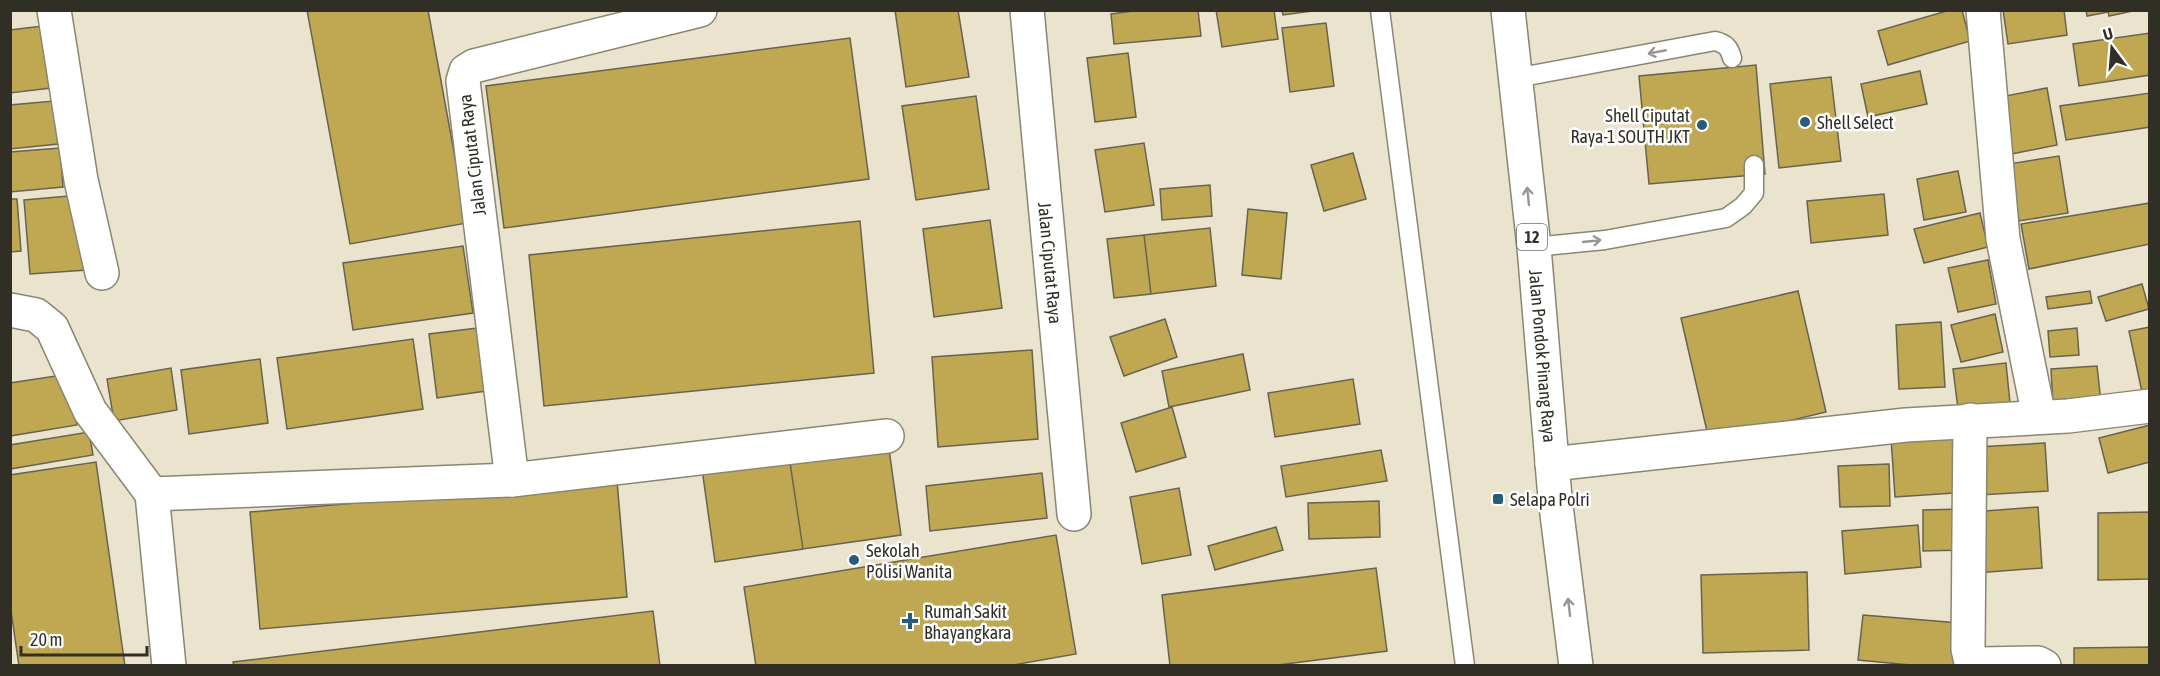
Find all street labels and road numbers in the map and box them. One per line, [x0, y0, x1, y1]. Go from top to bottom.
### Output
street label: Jalan Ciputat Raya [454, 93, 490, 217]
street label: Jalan Ciputat Raya [1034, 201, 1067, 325]
road number: 12 [1517, 224, 1547, 250]
street label: Jalan Pondok Pinang Raya [1525, 269, 1561, 443]

